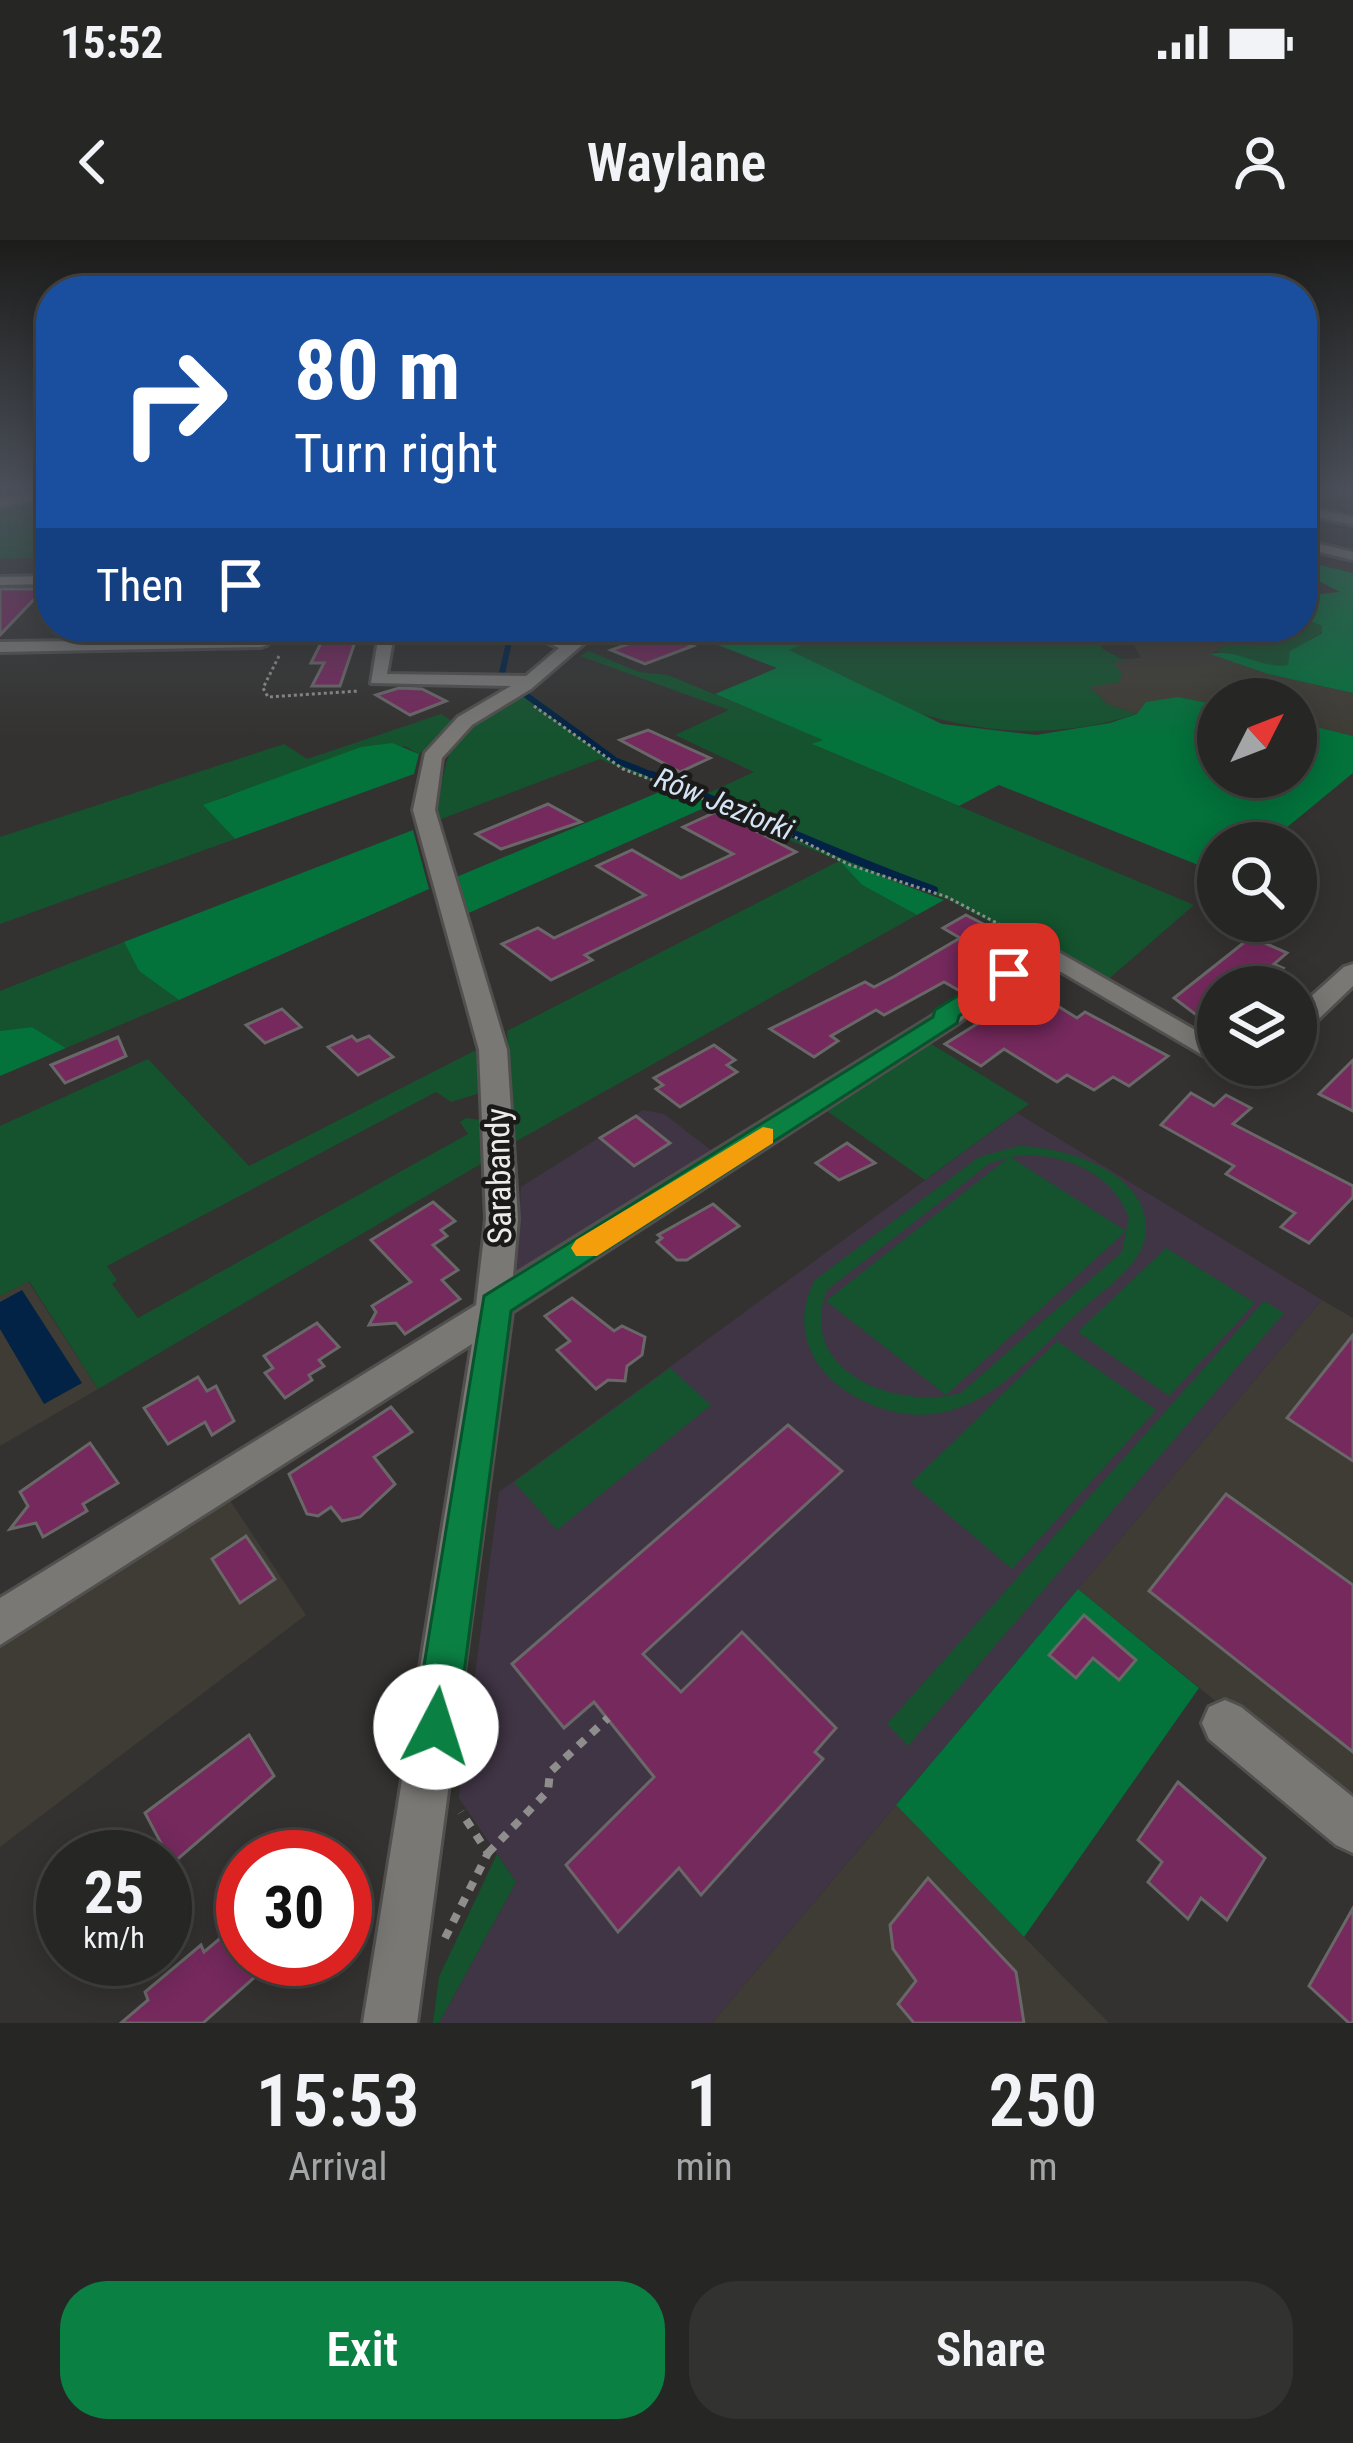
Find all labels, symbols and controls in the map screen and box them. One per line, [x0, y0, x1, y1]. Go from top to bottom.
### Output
text: 15:52 [60, 16, 163, 69]
icon: back [60, 129, 126, 195]
icon: person [1227, 129, 1293, 195]
text: Waylane [587, 131, 766, 194]
text: 80 m [294, 321, 461, 420]
icon: right [96, 324, 252, 480]
text: Turn right [294, 422, 498, 485]
icon: arrive [208, 552, 274, 618]
text: Then [96, 559, 184, 612]
north arrow [1197, 678, 1317, 798]
map controls [1197, 678, 1317, 1086]
water label: Rów Jeziorki [650, 760, 799, 847]
button: search [1197, 822, 1317, 942]
pin [958, 923, 1060, 1025]
icon: arrive [976, 941, 1042, 1007]
button: layers [1197, 966, 1317, 1086]
street label: Sarabandy [478, 1107, 519, 1244]
position arrow [373, 1664, 499, 1790]
speed limit sign: 30 [216, 1830, 372, 1986]
text: 25 [84, 1857, 144, 1928]
text: km/h [83, 1920, 145, 1955]
text: 15:53 [256, 2059, 420, 2144]
text: 1 [686, 2059, 722, 2144]
text: 250 [989, 2059, 1097, 2144]
text: Arrival [288, 2144, 387, 2190]
text: min [676, 2144, 733, 2190]
text: m [1028, 2144, 1058, 2190]
button: Exit [60, 2281, 665, 2419]
button: Share [689, 2281, 1293, 2419]

